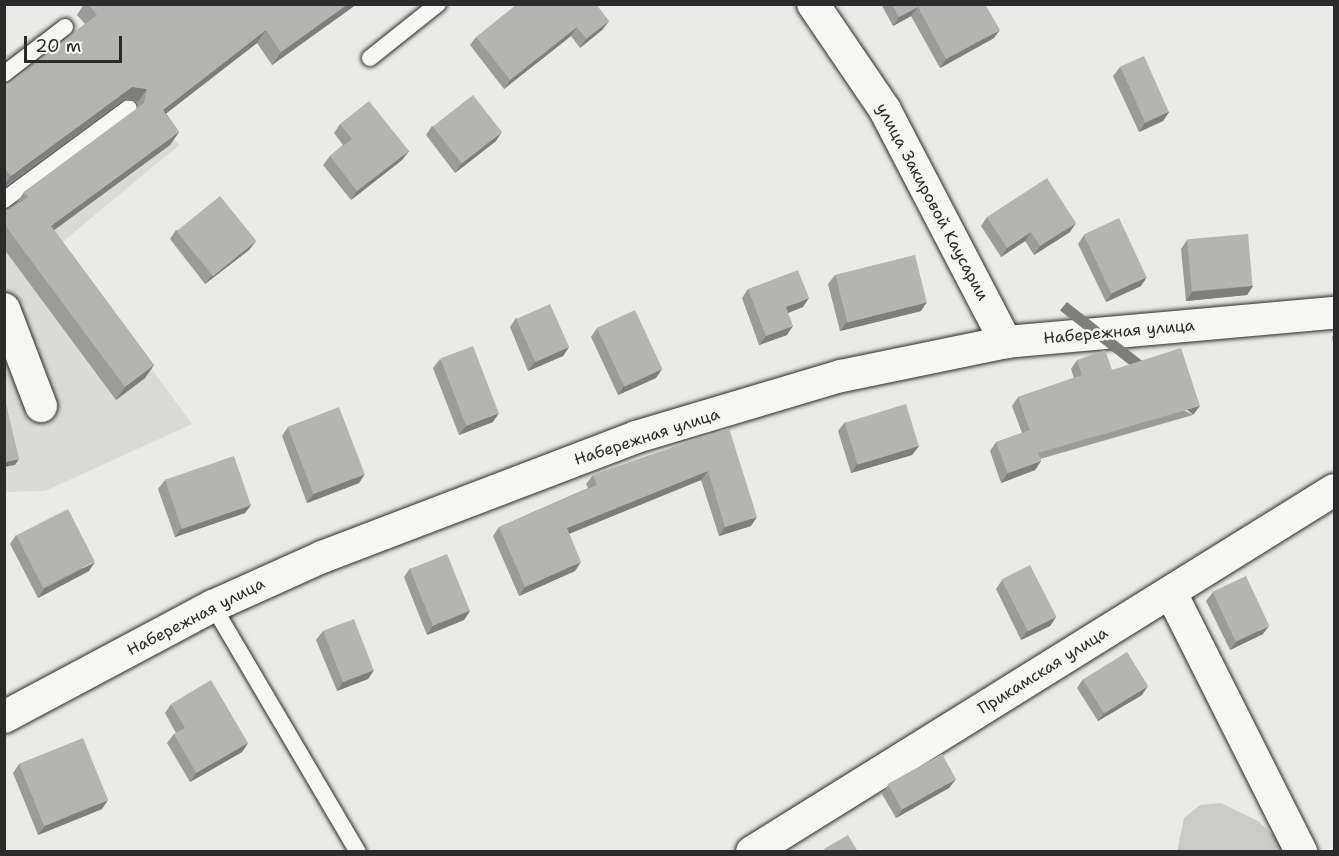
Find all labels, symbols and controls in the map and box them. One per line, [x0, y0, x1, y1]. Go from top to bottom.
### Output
scale bar [27, 24, 124, 62]
text: 20 m [35, 34, 81, 58]
street label: улица Закировой Каусарии [872, 100, 992, 304]
street label: Набережная улица [1043, 316, 1195, 348]
street label: Набережная улица [572, 404, 722, 470]
street label: Набережная улица [124, 574, 268, 660]
street label: Прикамская улица [975, 623, 1111, 719]

